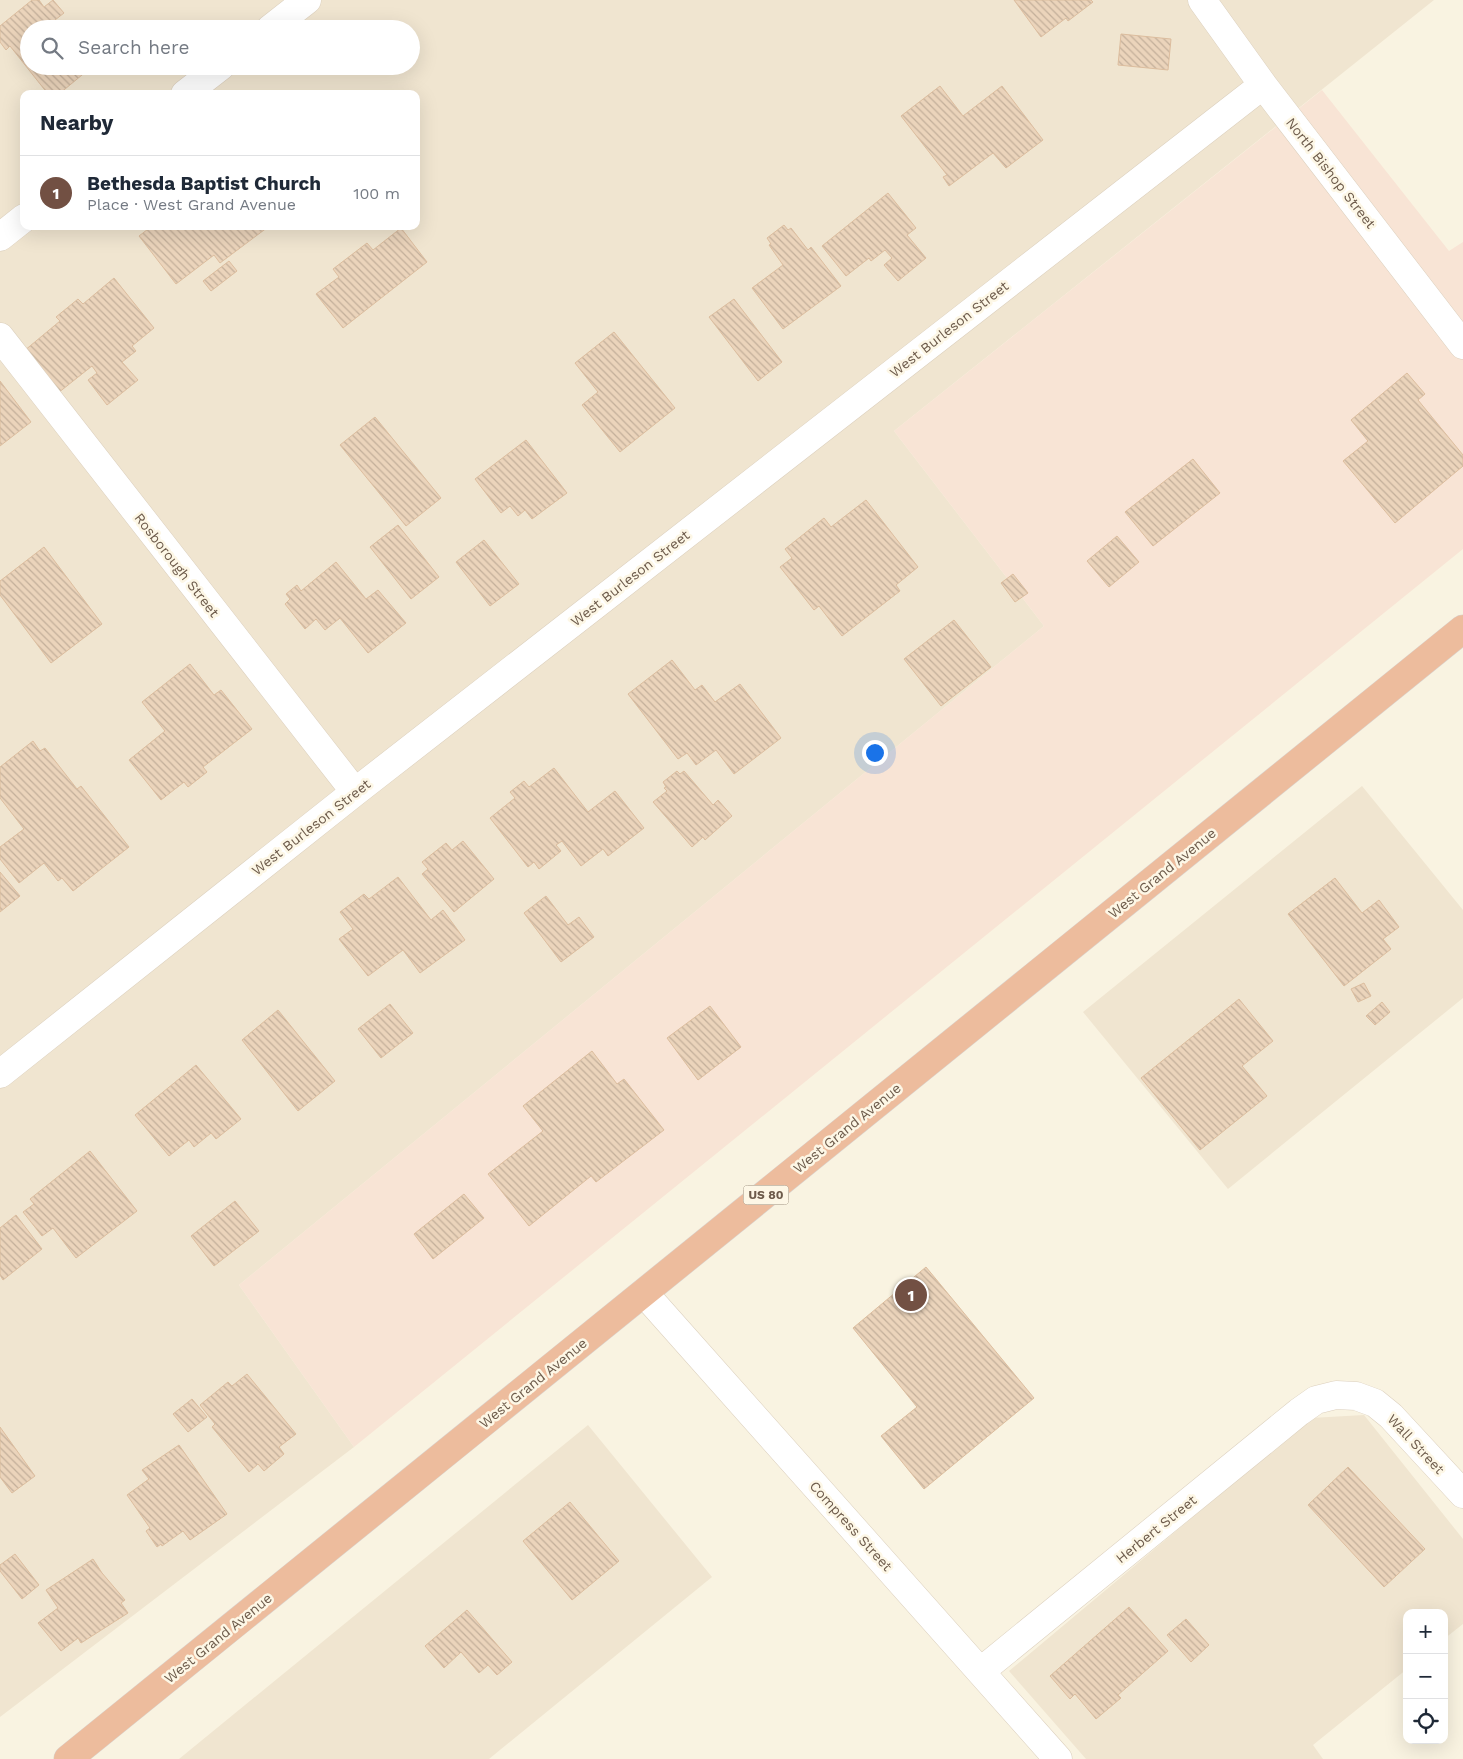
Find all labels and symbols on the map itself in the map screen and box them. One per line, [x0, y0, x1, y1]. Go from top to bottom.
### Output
street label: North Bishop Street [1283, 114, 1379, 232]
street label: West Burleson Street [886, 278, 1012, 380]
street label: Rosborough Street [131, 510, 223, 620]
street label: West Burleson Street [567, 527, 693, 629]
your location [862, 740, 888, 766]
street label: West Burleson Street [248, 776, 374, 878]
street label: West Grand Avenue [1105, 825, 1219, 921]
street label: West Grand Avenue [790, 1080, 904, 1176]
road number: US 80 [744, 1186, 788, 1204]
pin: 1 [895, 1276, 927, 1314]
street label: West Grand Avenue [476, 1335, 590, 1431]
street label: Wall Street [1384, 1411, 1448, 1477]
street label: Compress Street [806, 1478, 896, 1574]
street label: Herbert Street [1113, 1492, 1200, 1566]
street label: West Grand Avenue [161, 1590, 275, 1686]

